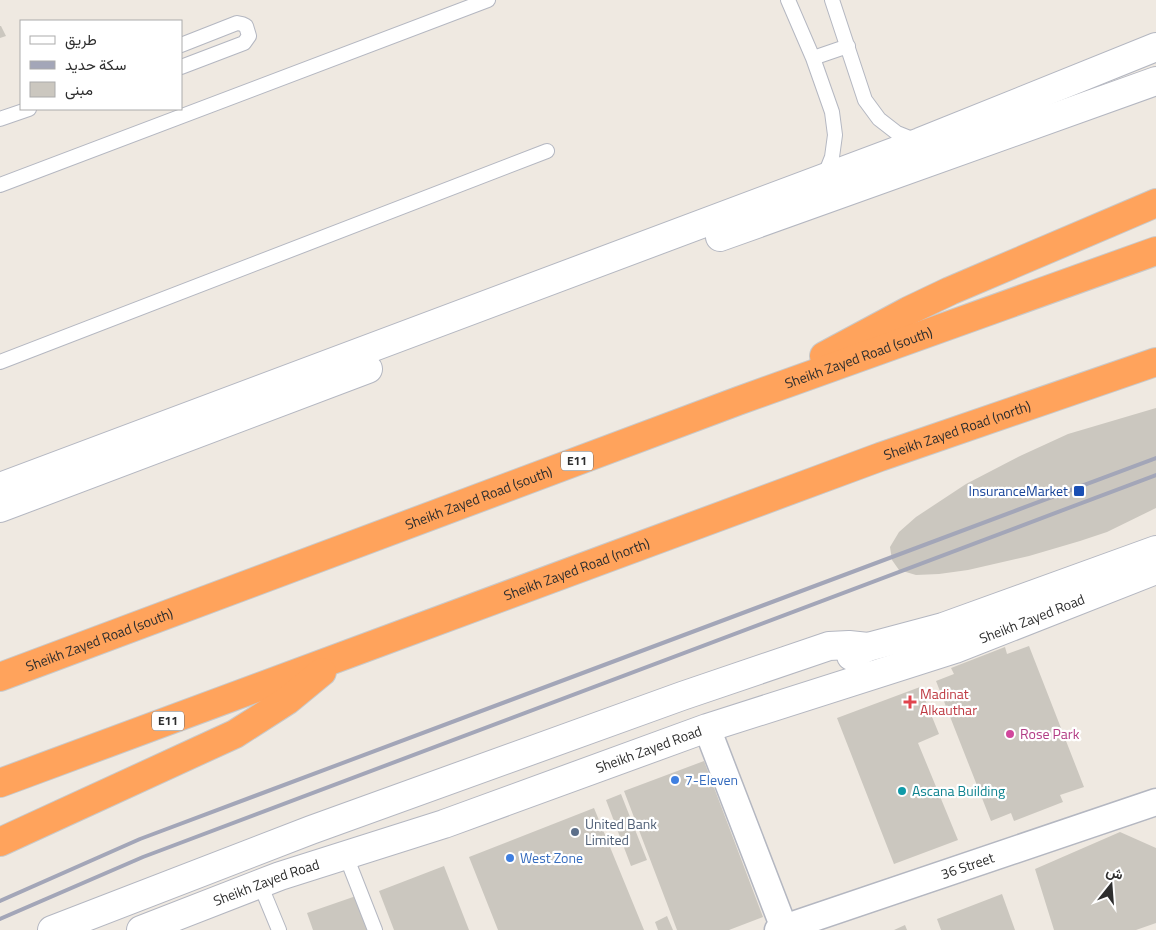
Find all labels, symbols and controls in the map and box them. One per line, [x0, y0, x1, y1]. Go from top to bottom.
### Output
legend [20, 20, 182, 110]
text: طريق [65, 28, 97, 51]
text: سكة حديد [65, 53, 126, 76]
text: مبنى [65, 78, 93, 101]
street label: Sheikh Zayed Road (south) [782, 321, 935, 393]
street label: Sheikh Zayed Road (north) [881, 395, 1033, 465]
road number: E11 [561, 452, 593, 471]
street label: Sheikh Zayed Road (south) [402, 460, 555, 535]
place label: InsuranceMarket [969, 480, 1068, 501]
marker: InsuranceMarket [1072, 484, 1086, 498]
street label: Sheikh Zayed Road (north) [501, 532, 653, 606]
street label: Sheikh Zayed Road [976, 588, 1087, 649]
street label: Sheikh Zayed Road (south) [22, 602, 176, 677]
place label: Madinat Alkauthar [920, 683, 977, 720]
marker: Madinat Alkauthar [904, 696, 916, 708]
road number: E11 [152, 711, 184, 730]
street label: Sheikh Zayed Road [592, 720, 704, 778]
place label: Rose Park [1020, 723, 1080, 744]
marker: Rose Park [1004, 728, 1016, 740]
place label: 7-Eleven [685, 769, 738, 790]
marker: 7-Eleven [669, 774, 681, 786]
place label: Ascana Building [912, 780, 1005, 801]
marker: Ascana Building [896, 785, 908, 797]
place label: United Bank Limited [585, 813, 657, 850]
marker: United Bank Limited [569, 826, 581, 838]
place label: West Zone [520, 847, 583, 868]
street label: 36 Street [938, 847, 997, 884]
marker: West Zone [504, 852, 516, 864]
street label: Sheikh Zayed Road [210, 853, 322, 911]
north arrow [1086, 860, 1136, 910]
text: ش [1104, 860, 1126, 885]

